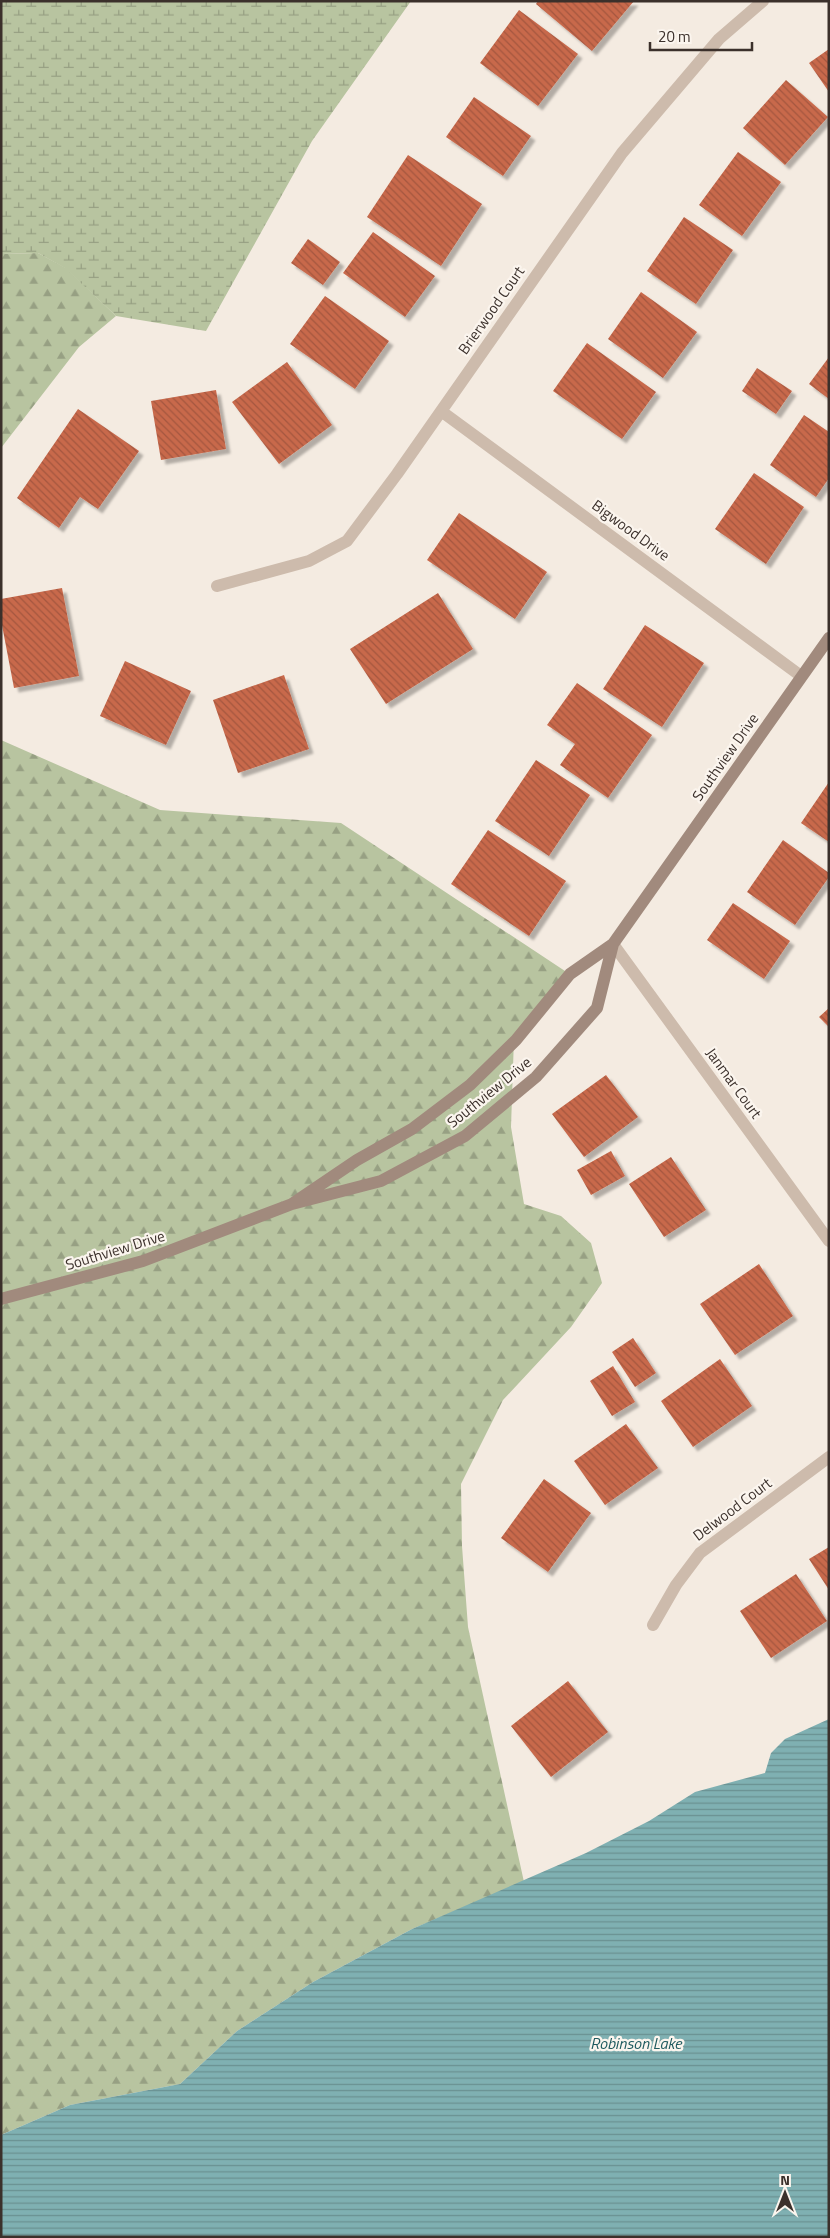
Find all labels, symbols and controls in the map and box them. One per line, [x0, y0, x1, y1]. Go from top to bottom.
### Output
scale bar [650, 20, 752, 52]
text: 20 m [658, 25, 691, 48]
street label: Brierwood Court [452, 261, 530, 359]
street label: Bigwood Drive [587, 494, 675, 566]
street label: Southview Drive [686, 708, 764, 806]
street label: Janmar Court [700, 1043, 768, 1124]
street label: Southview Drive [442, 1051, 536, 1133]
street label: Southview Drive [62, 1224, 168, 1276]
street label: Delwood Court [688, 1471, 777, 1546]
water label: Robinson Lake [590, 2031, 683, 2055]
north arrow [760, 2168, 810, 2218]
text: N [780, 2169, 790, 2190]

